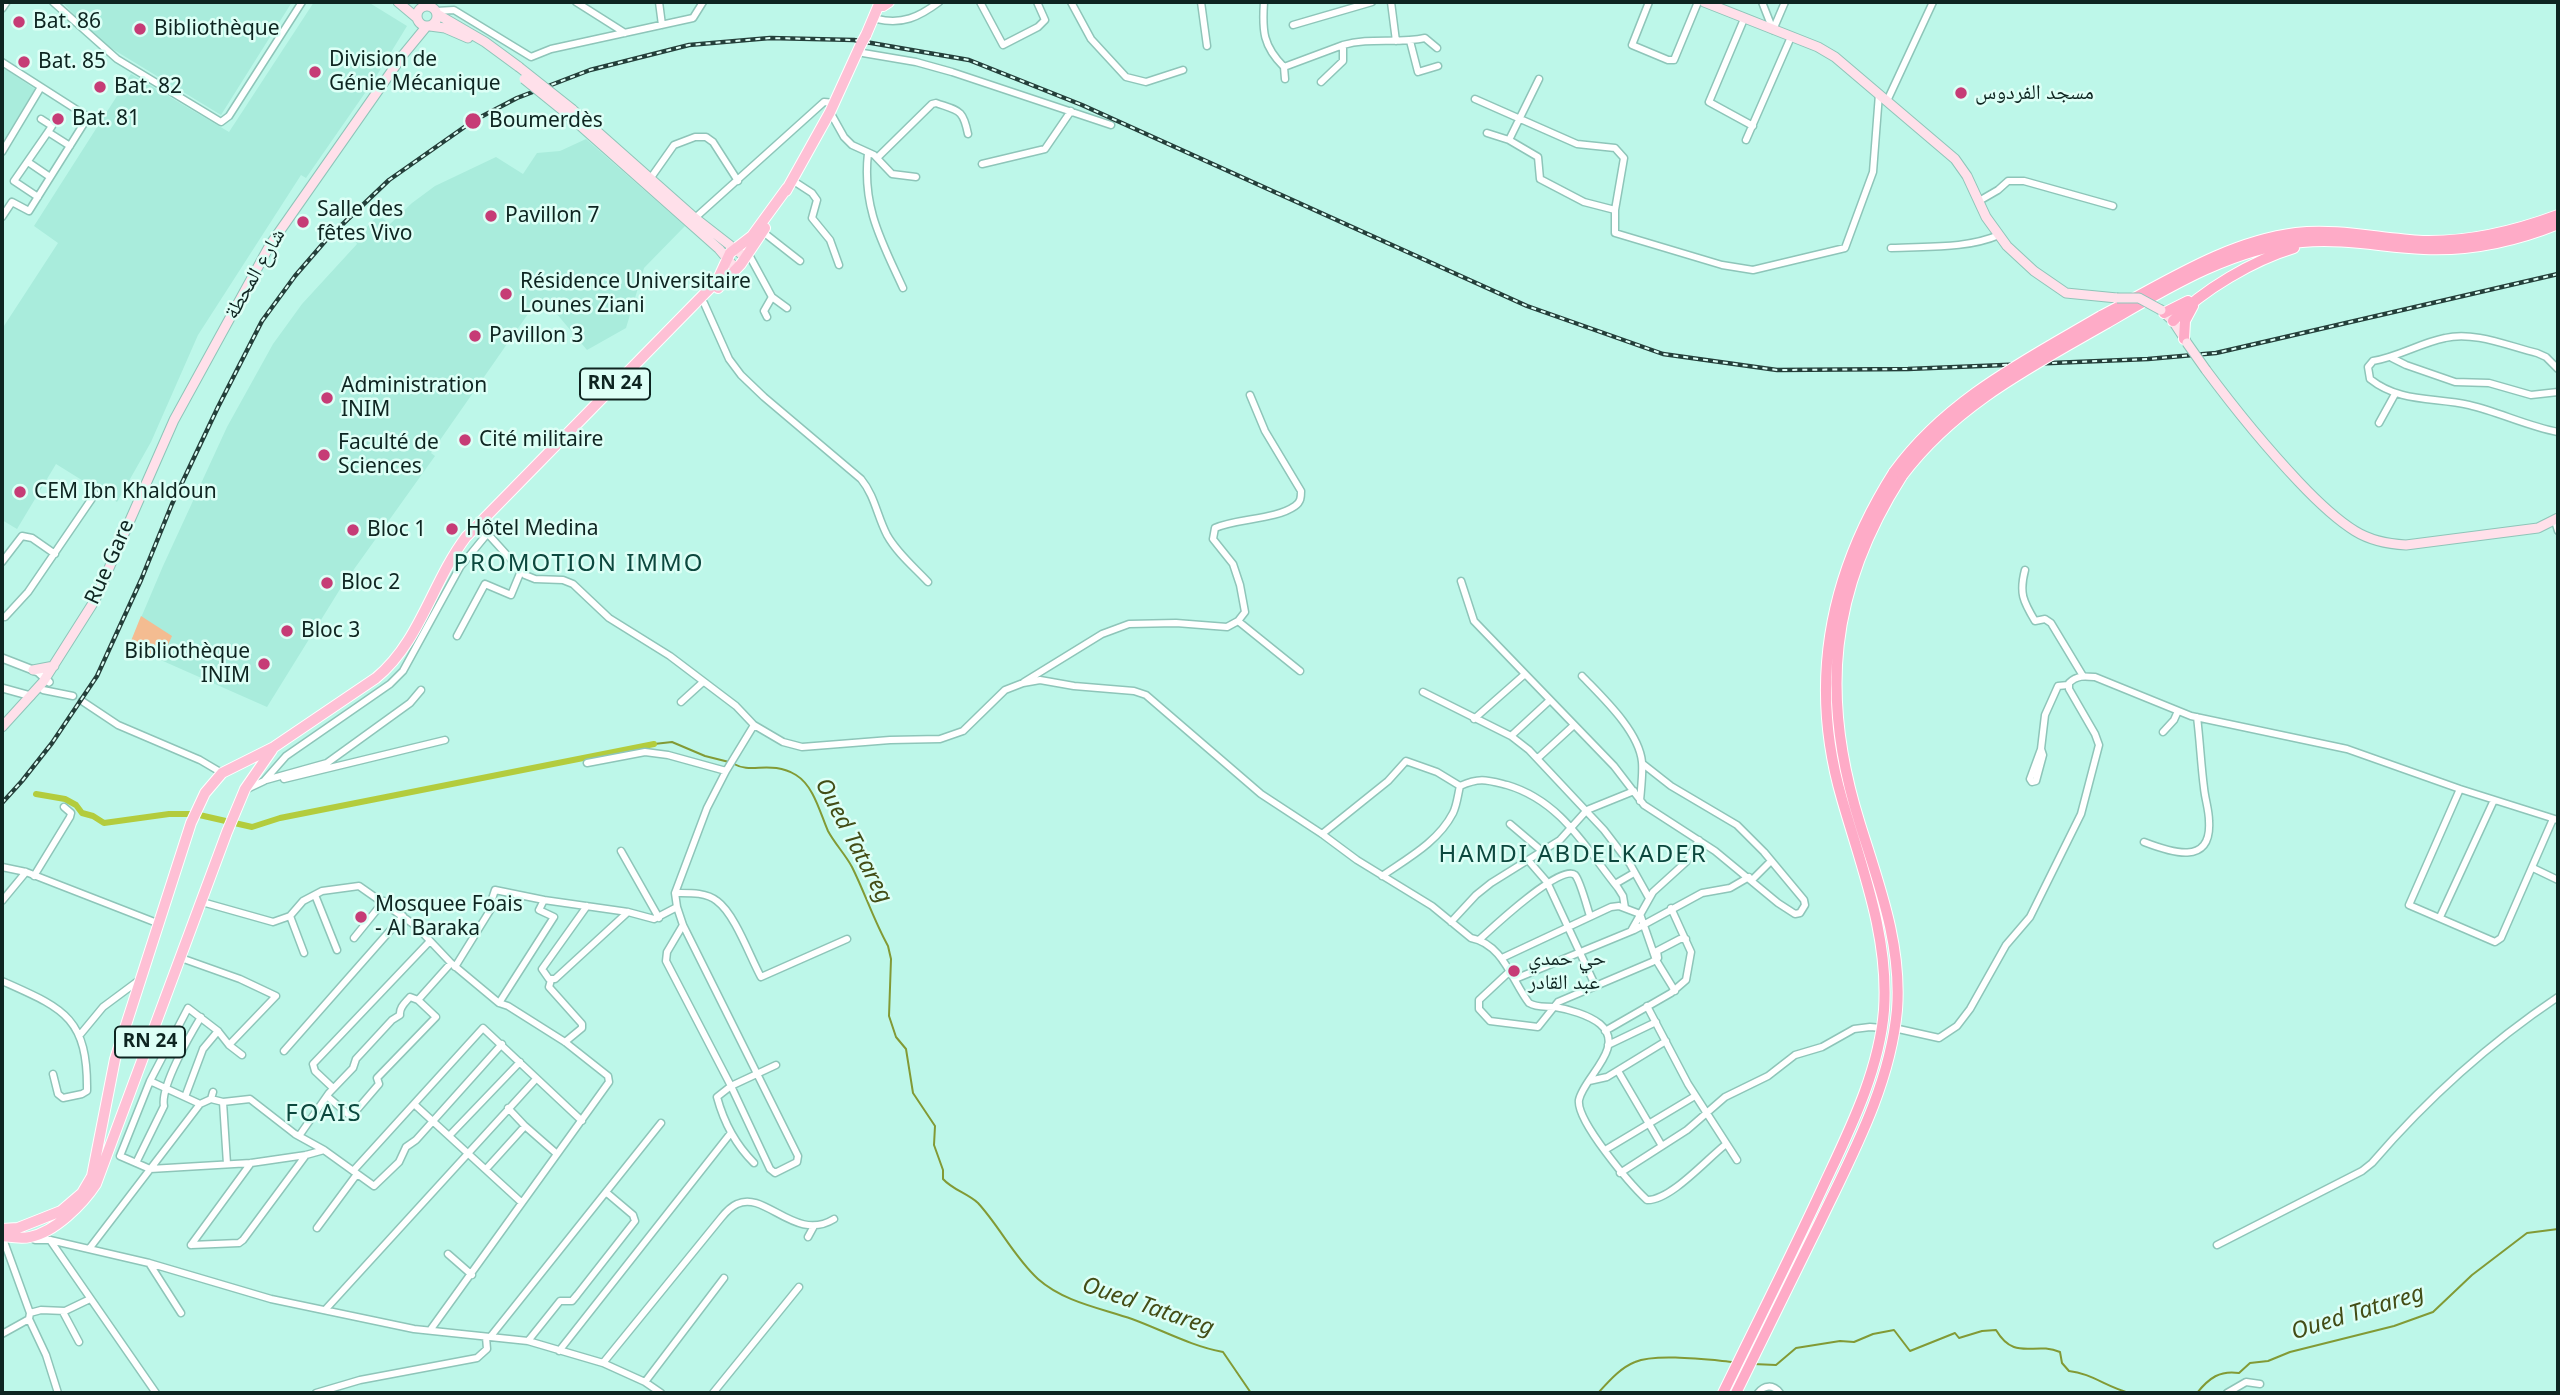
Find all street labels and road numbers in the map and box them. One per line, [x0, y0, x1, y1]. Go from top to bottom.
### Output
street label: شارع المحطة [219, 224, 291, 324]
road number: RN 24 [580, 368, 650, 400]
street label: Rue Gare [80, 516, 140, 608]
road number: RN 24 [115, 1026, 185, 1058]

